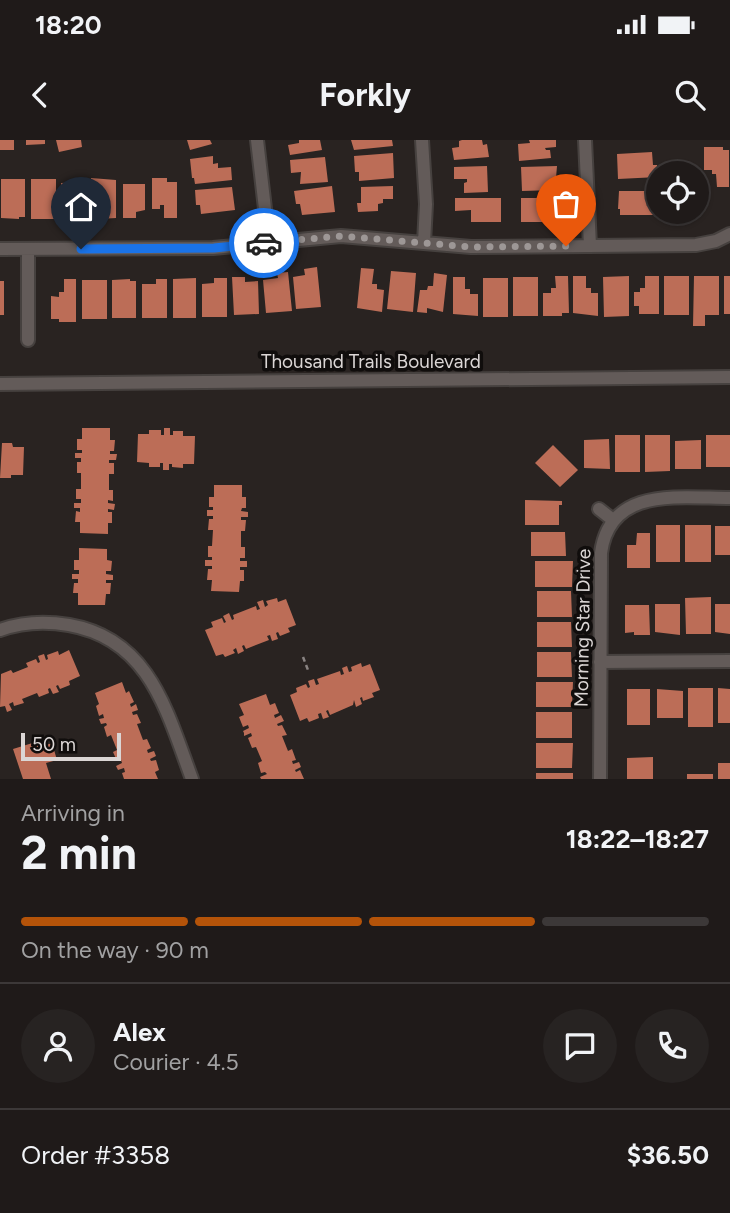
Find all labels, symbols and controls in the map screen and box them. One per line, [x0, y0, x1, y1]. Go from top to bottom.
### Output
text: 18:20 [35, 9, 102, 41]
icon: back [21, 76, 59, 114]
text: Forkly [319, 76, 411, 114]
icon: search [671, 76, 709, 114]
map controls [646, 161, 709, 224]
button: locate [646, 161, 709, 224]
pin [536, 174, 596, 246]
pin [51, 177, 111, 249]
icon: bag [547, 185, 585, 223]
icon: home [62, 188, 100, 226]
courier [229, 208, 299, 278]
icon: car [245, 224, 283, 262]
street label: Thousand Trails Boulevard [261, 350, 481, 373]
street label: Morning Star Drive [570, 549, 595, 707]
scale bar [21, 730, 121, 762]
text: 50 m [32, 733, 76, 756]
text: Arriving in [21, 799, 125, 827]
text: 18:22–18:27 [566, 823, 709, 855]
text: 2 min [21, 825, 137, 881]
text: On the way · 90 m [21, 936, 209, 964]
button: person [21, 1009, 95, 1083]
button: chat [543, 1009, 617, 1083]
button: phone [635, 1009, 709, 1083]
text: Alex [113, 1016, 166, 1048]
text: Courier · 4.5 [113, 1048, 239, 1076]
text: Order #3358 [21, 1139, 170, 1171]
text: $36.50 [627, 1139, 709, 1171]

